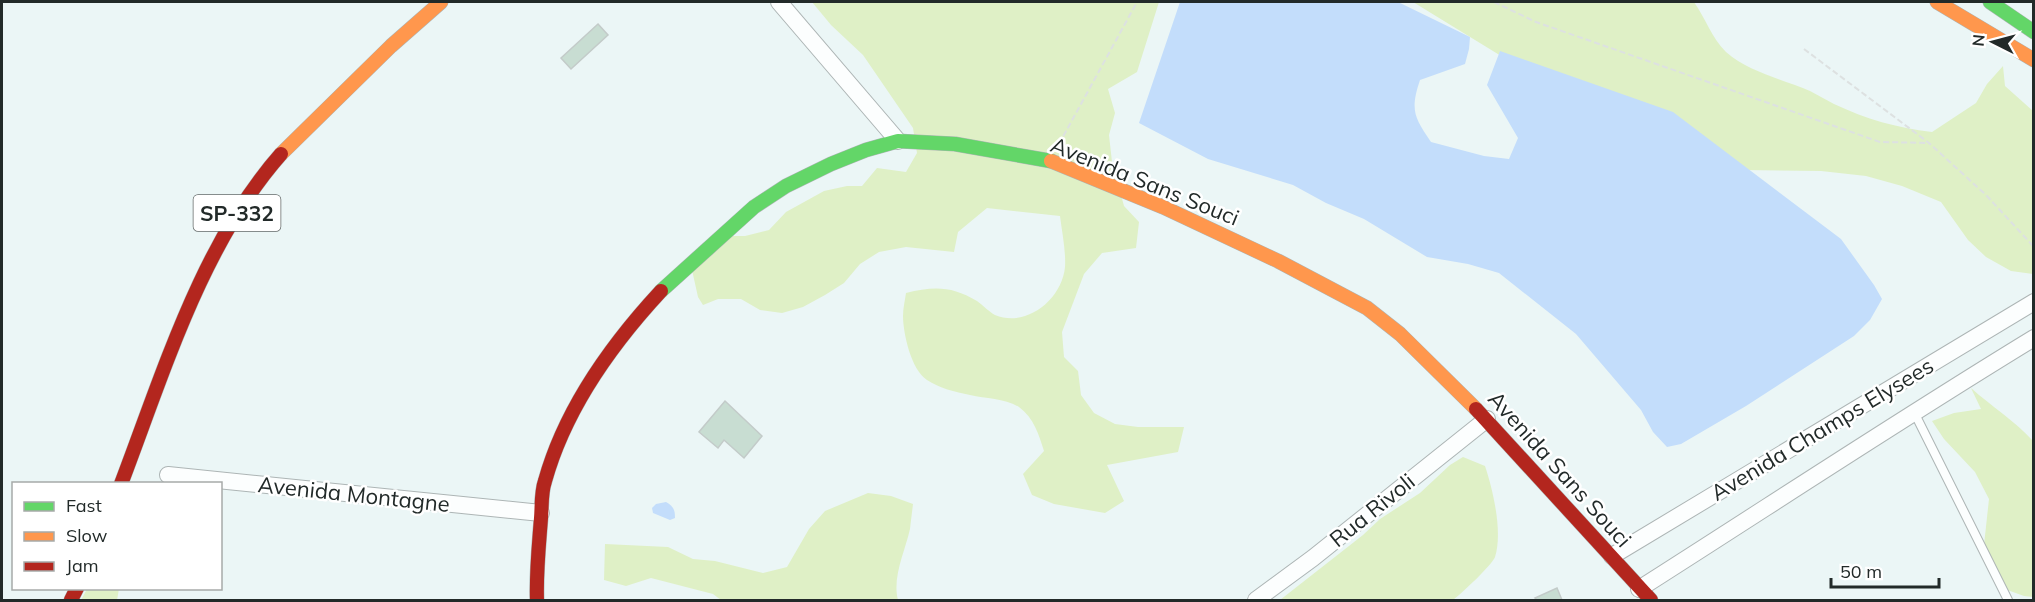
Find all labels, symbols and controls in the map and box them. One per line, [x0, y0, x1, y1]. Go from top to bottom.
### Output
north arrow [1963, 12, 2023, 72]
text: N [1968, 33, 1989, 47]
street label: Avenida Sans Souci [1047, 130, 1243, 232]
road number: SP-332 [194, 195, 280, 231]
street label: Avenida Champs Elysees [1705, 351, 1939, 507]
street label: Avenida Sans Souci [1482, 385, 1638, 553]
street label: Rua Rivoli [1324, 467, 1420, 553]
street label: Avenida Montagne [257, 470, 451, 518]
legend [12, 482, 222, 590]
text: Fast [66, 494, 102, 517]
text: Slow [66, 524, 108, 547]
scale bar [1831, 551, 1939, 589]
text: Jam [66, 554, 99, 577]
text: 50 m [1840, 560, 1882, 583]

